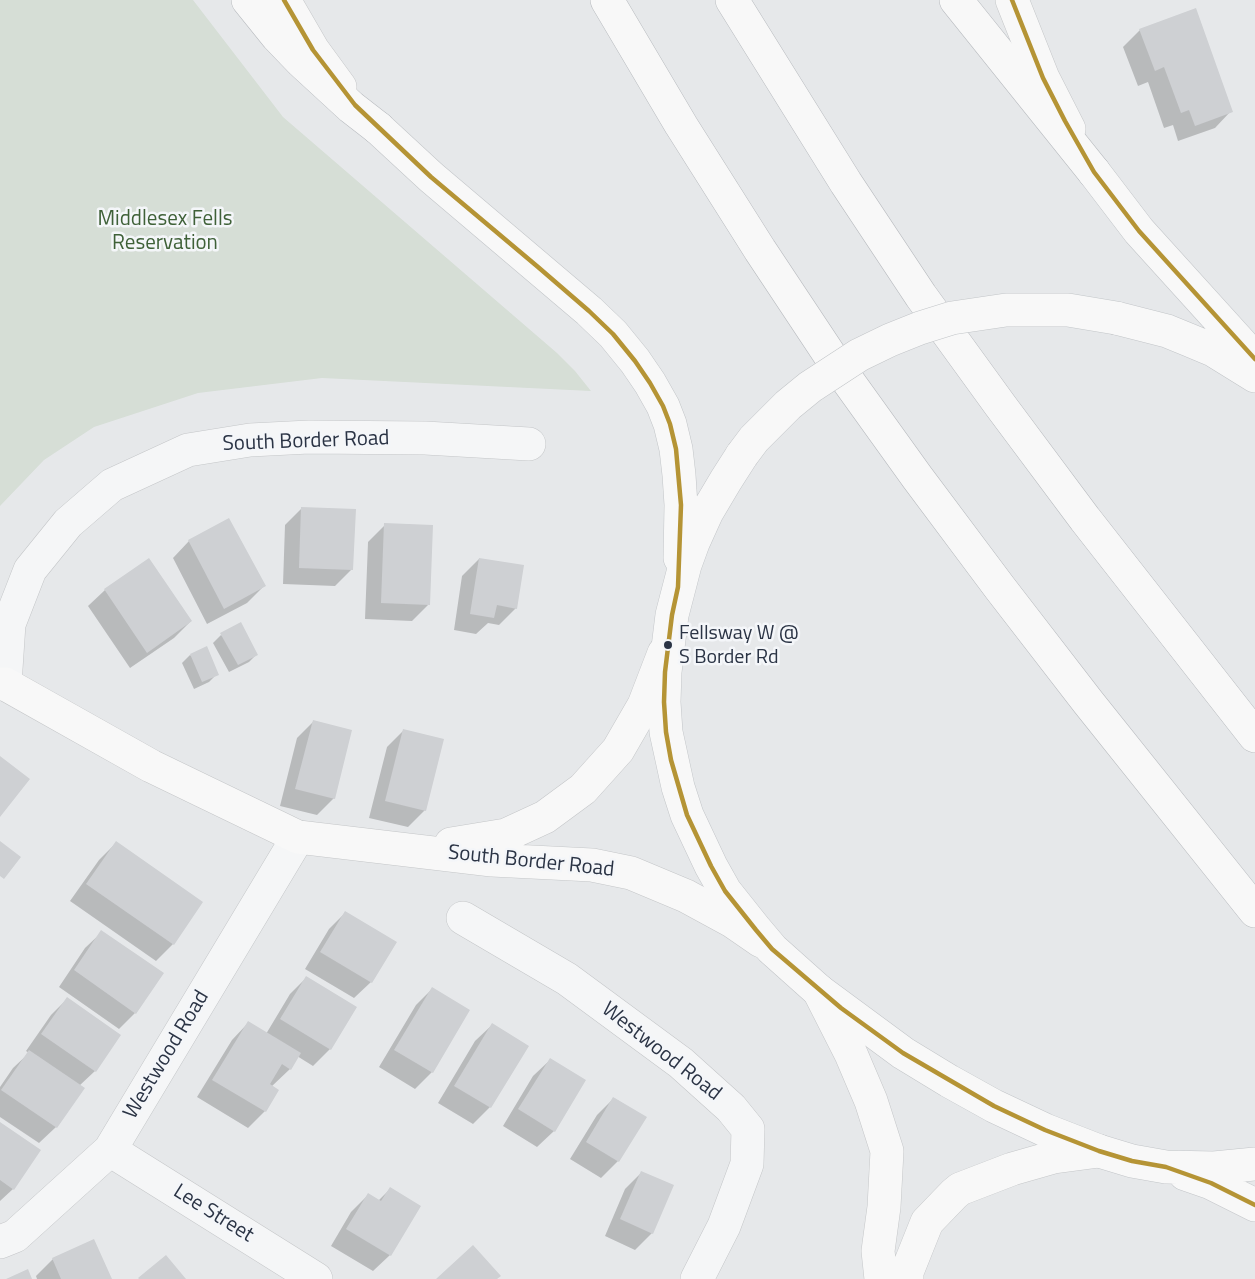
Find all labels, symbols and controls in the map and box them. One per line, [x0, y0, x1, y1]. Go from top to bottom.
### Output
park label: Middlesex Fells Reservation [97, 207, 233, 257]
street label: South Border Road [222, 426, 390, 458]
place label: Fellsway W @ S Border Rd [679, 622, 798, 669]
marker: Fellsway W @ S Border Rd [662, 639, 674, 651]
street label: South Border Road [447, 841, 615, 883]
street label: Westwood Road [119, 986, 215, 1124]
street label: Westwood Road [596, 997, 726, 1107]
street label: Lee Street [168, 1179, 258, 1249]

